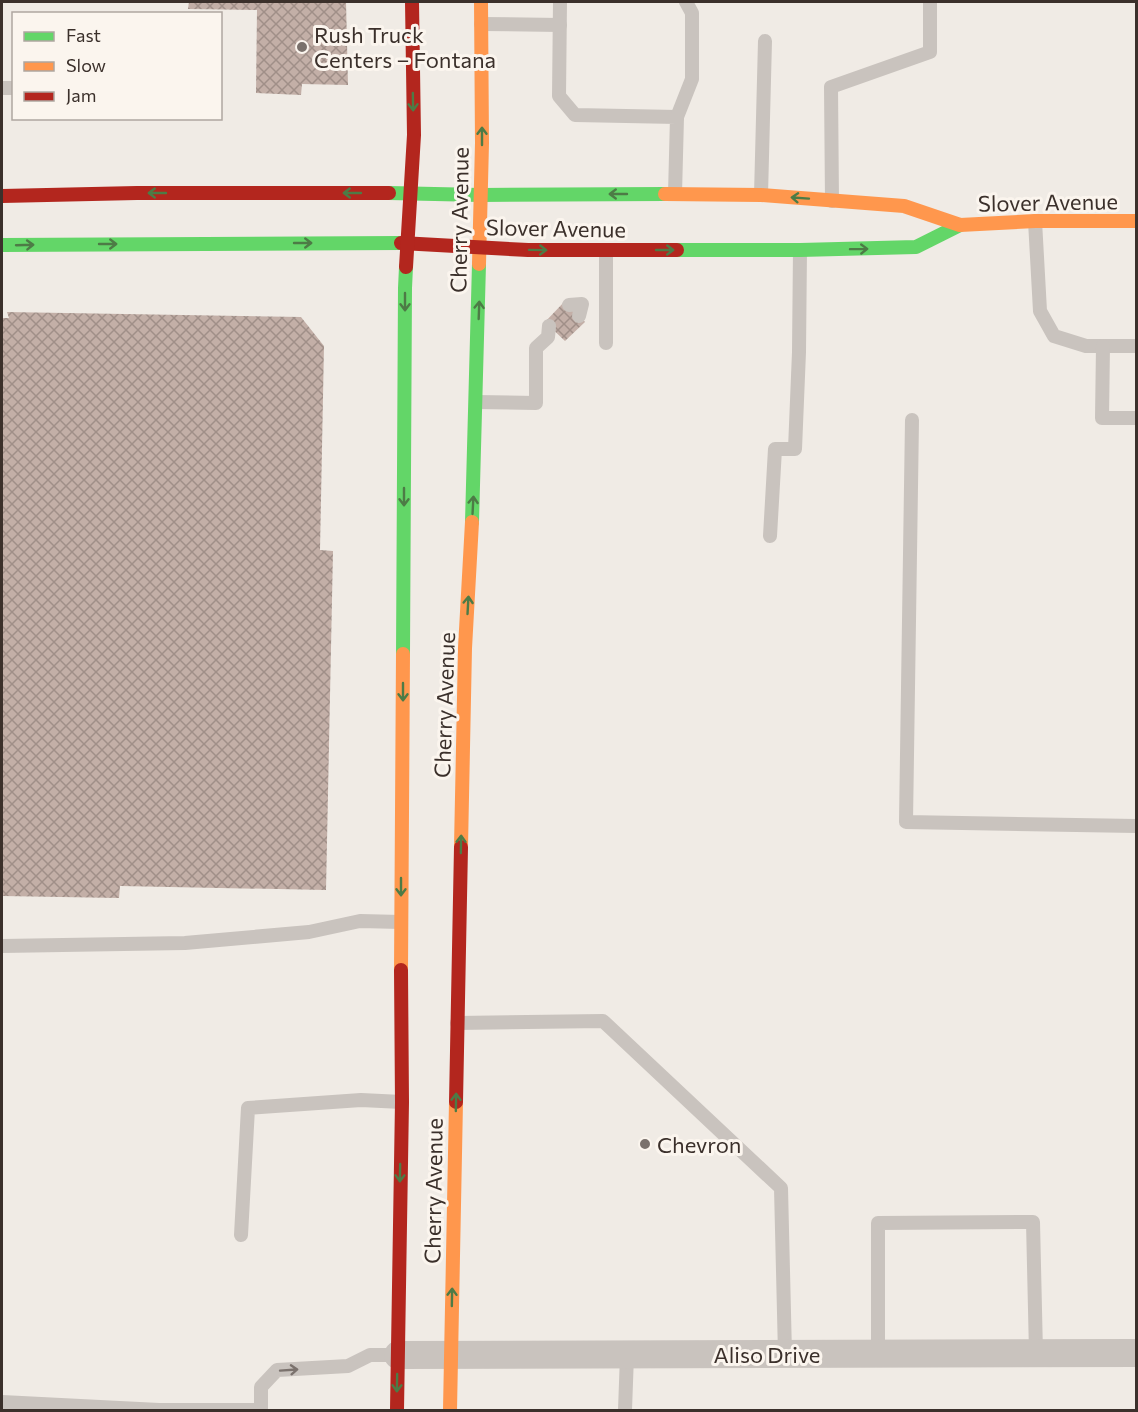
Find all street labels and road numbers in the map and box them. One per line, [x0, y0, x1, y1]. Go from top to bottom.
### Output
street label: Cherry Avenue [444, 147, 474, 293]
street label: Slover Avenue [978, 187, 1118, 217]
street label: Slover Avenue [486, 213, 626, 243]
street label: Cherry Avenue [428, 632, 460, 778]
street label: Cherry Avenue [418, 1118, 448, 1264]
street label: Aliso Drive [714, 1341, 820, 1368]

